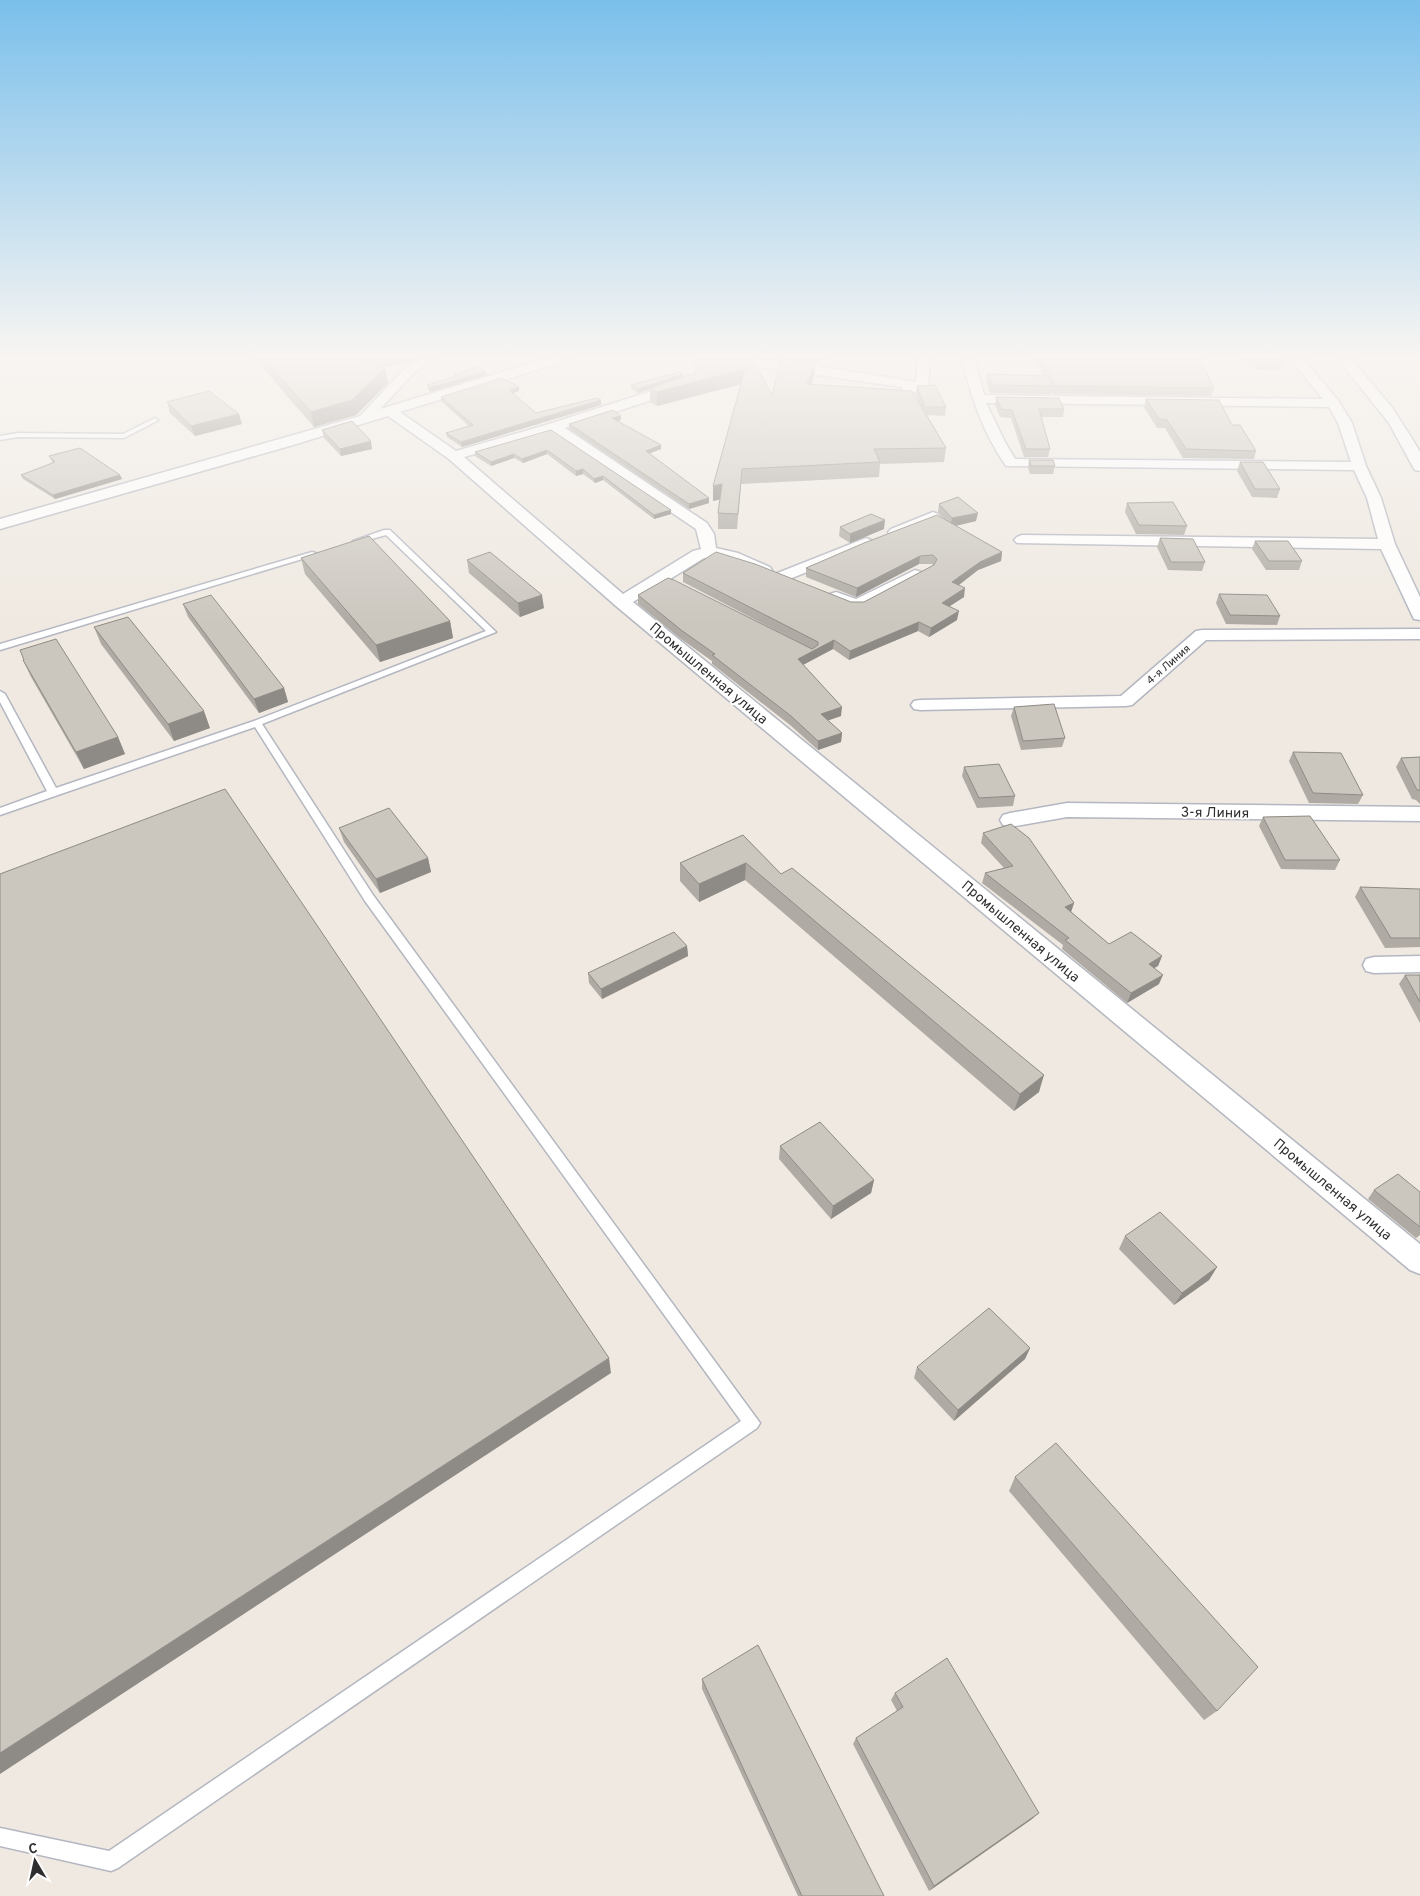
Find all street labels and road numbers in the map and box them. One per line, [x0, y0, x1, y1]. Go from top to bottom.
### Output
street label: Промышленная улица [645, 620, 771, 729]
street label: 4-я Линия [1144, 642, 1194, 688]
street label: 3-я Линия [1181, 804, 1249, 823]
street label: Промышленная улица [957, 878, 1083, 987]
street label: Промышленная улица [1269, 1136, 1395, 1245]

